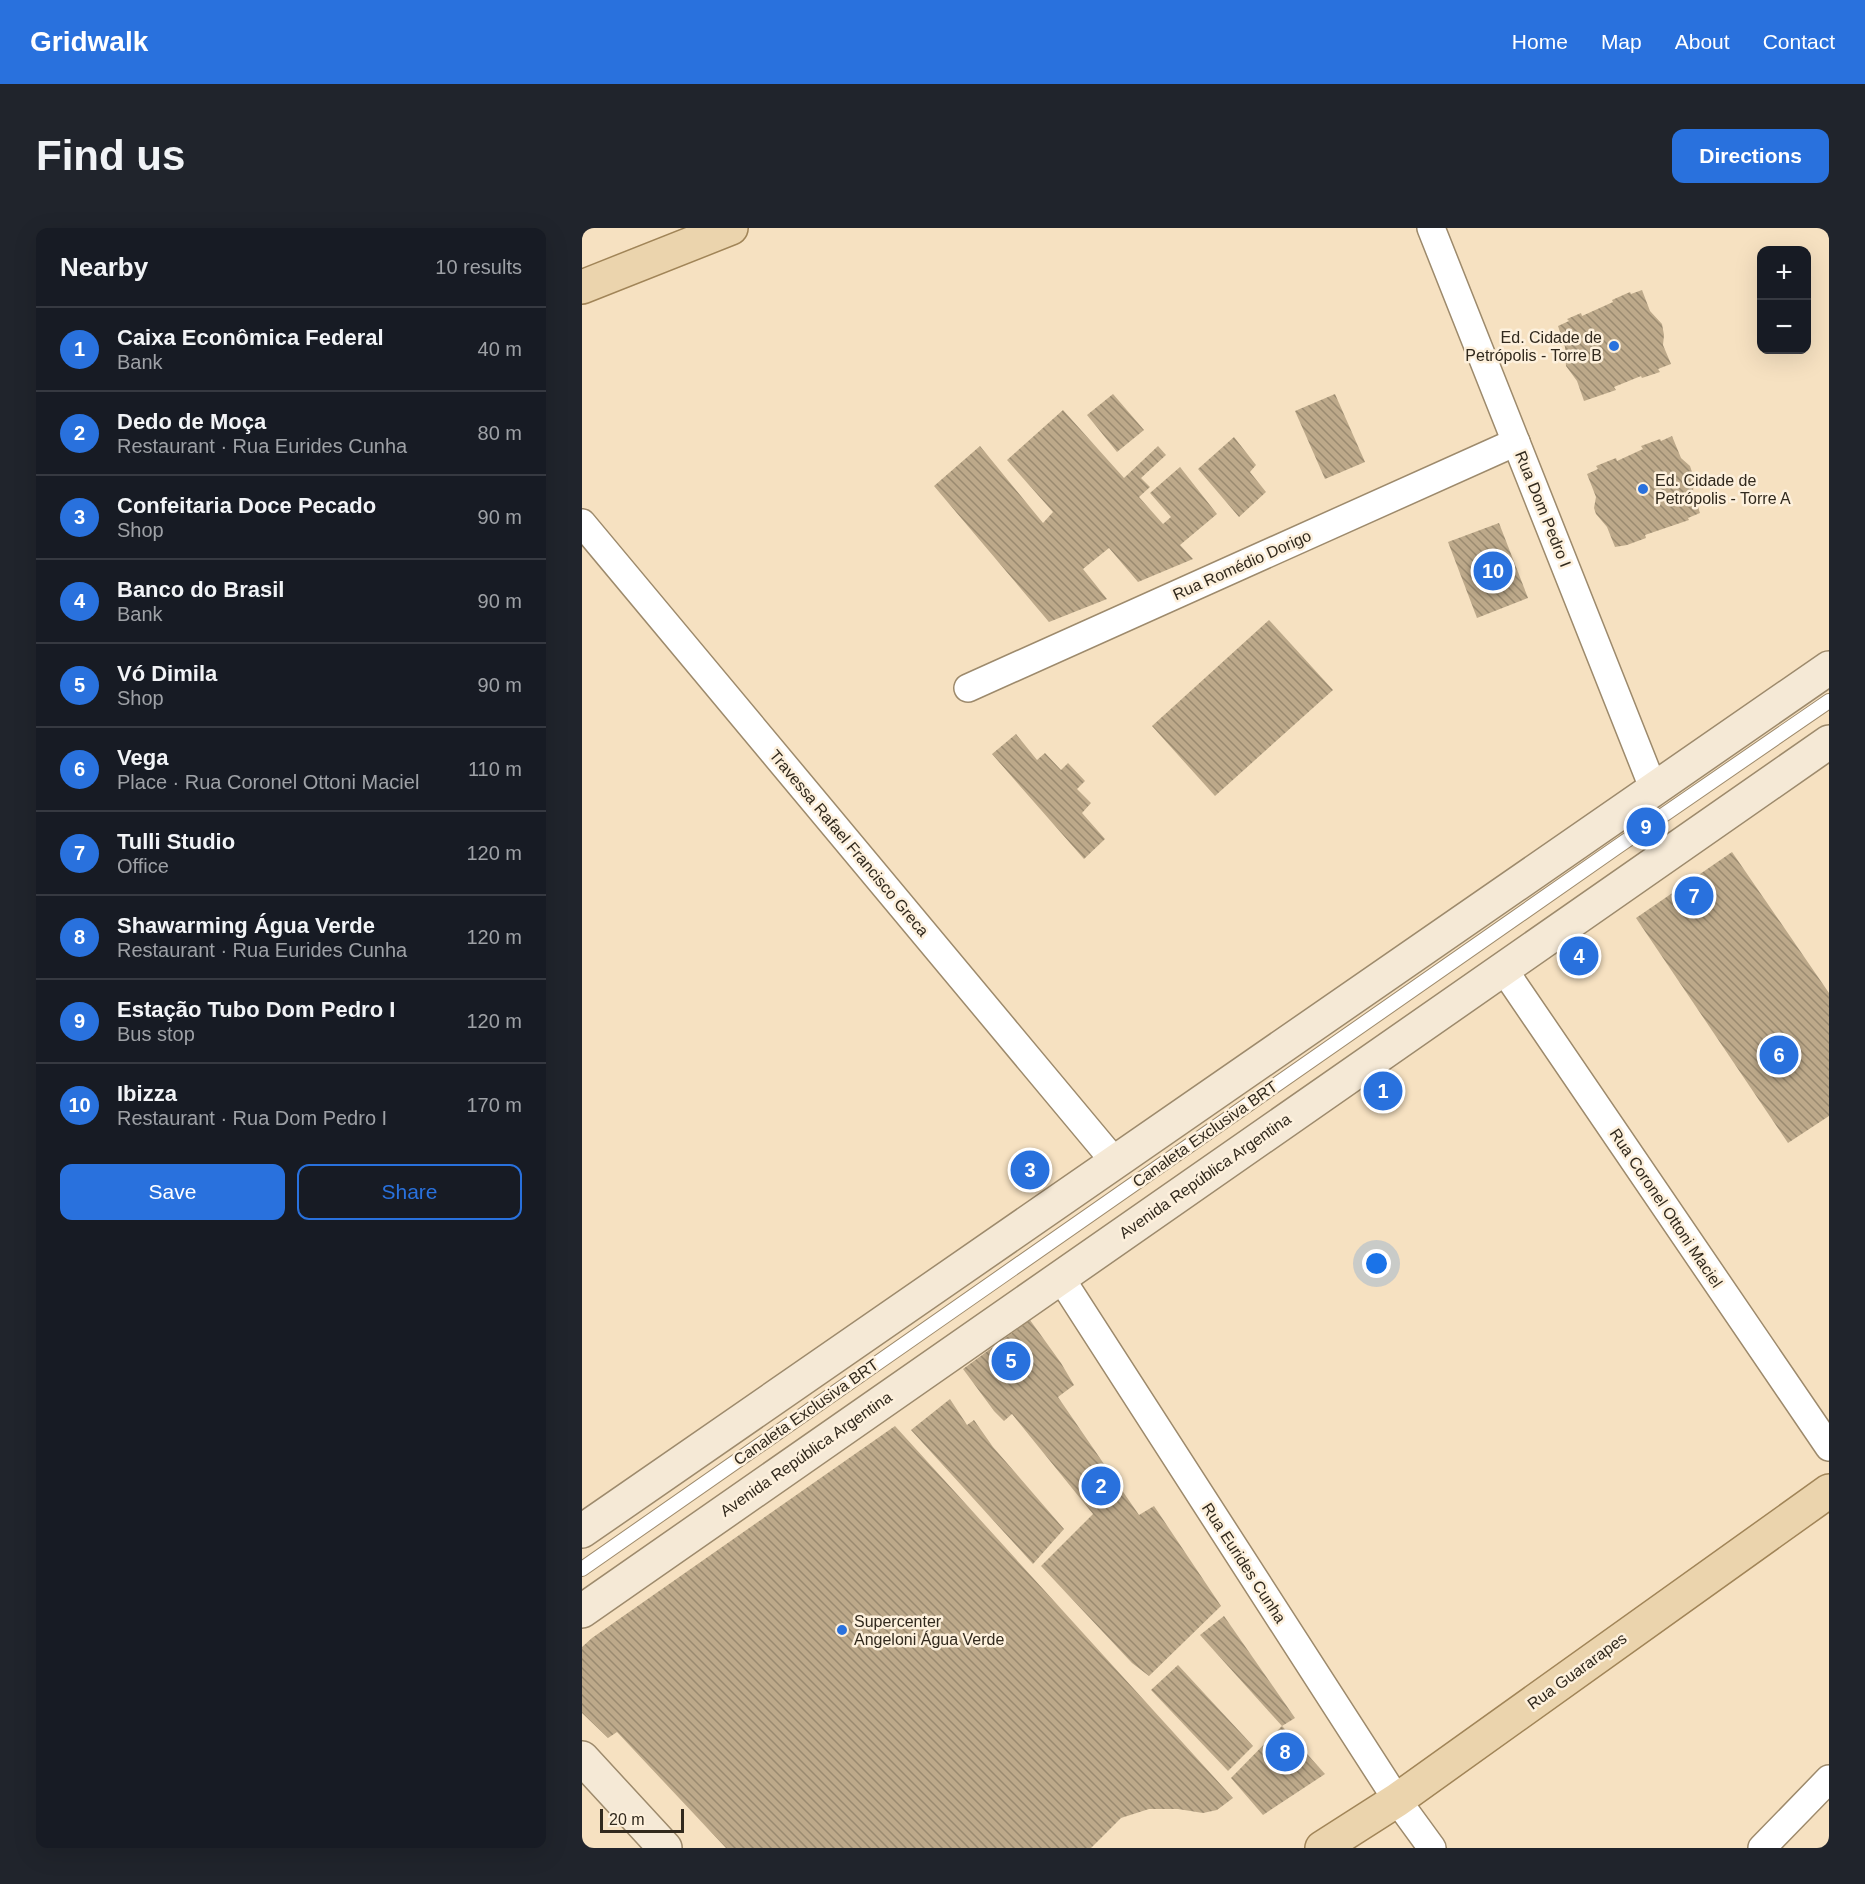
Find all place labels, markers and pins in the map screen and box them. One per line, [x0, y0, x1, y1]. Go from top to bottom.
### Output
place label: Ed. Cidade de Petrópolis - Torre B [1465, 329, 1602, 364]
marker: Ed. Cidade de Petrópolis - Torre B [1607, 339, 1621, 353]
place label: Ed. Cidade de Petrópolis - Torre A [1655, 472, 1791, 507]
marker: Ed. Cidade de Petrópolis - Torre A [1636, 482, 1650, 496]
pin: 10 [1474, 548, 1512, 594]
pin: 9 [1626, 804, 1666, 850]
pin: 7 [1674, 874, 1714, 918]
pin: 4 [1560, 934, 1598, 978]
pin: 6 [1760, 1032, 1798, 1078]
pin: 1 [1364, 1068, 1402, 1114]
pin: 3 [1010, 1148, 1050, 1192]
pin: 5 [992, 1338, 1030, 1384]
pin: 2 [1082, 1464, 1120, 1508]
place label: Supercenter Angeloni Água Verde [854, 1613, 1004, 1648]
marker: Supercenter Angeloni Água Verde [835, 1623, 849, 1637]
pin: 8 [1266, 1730, 1304, 1774]

